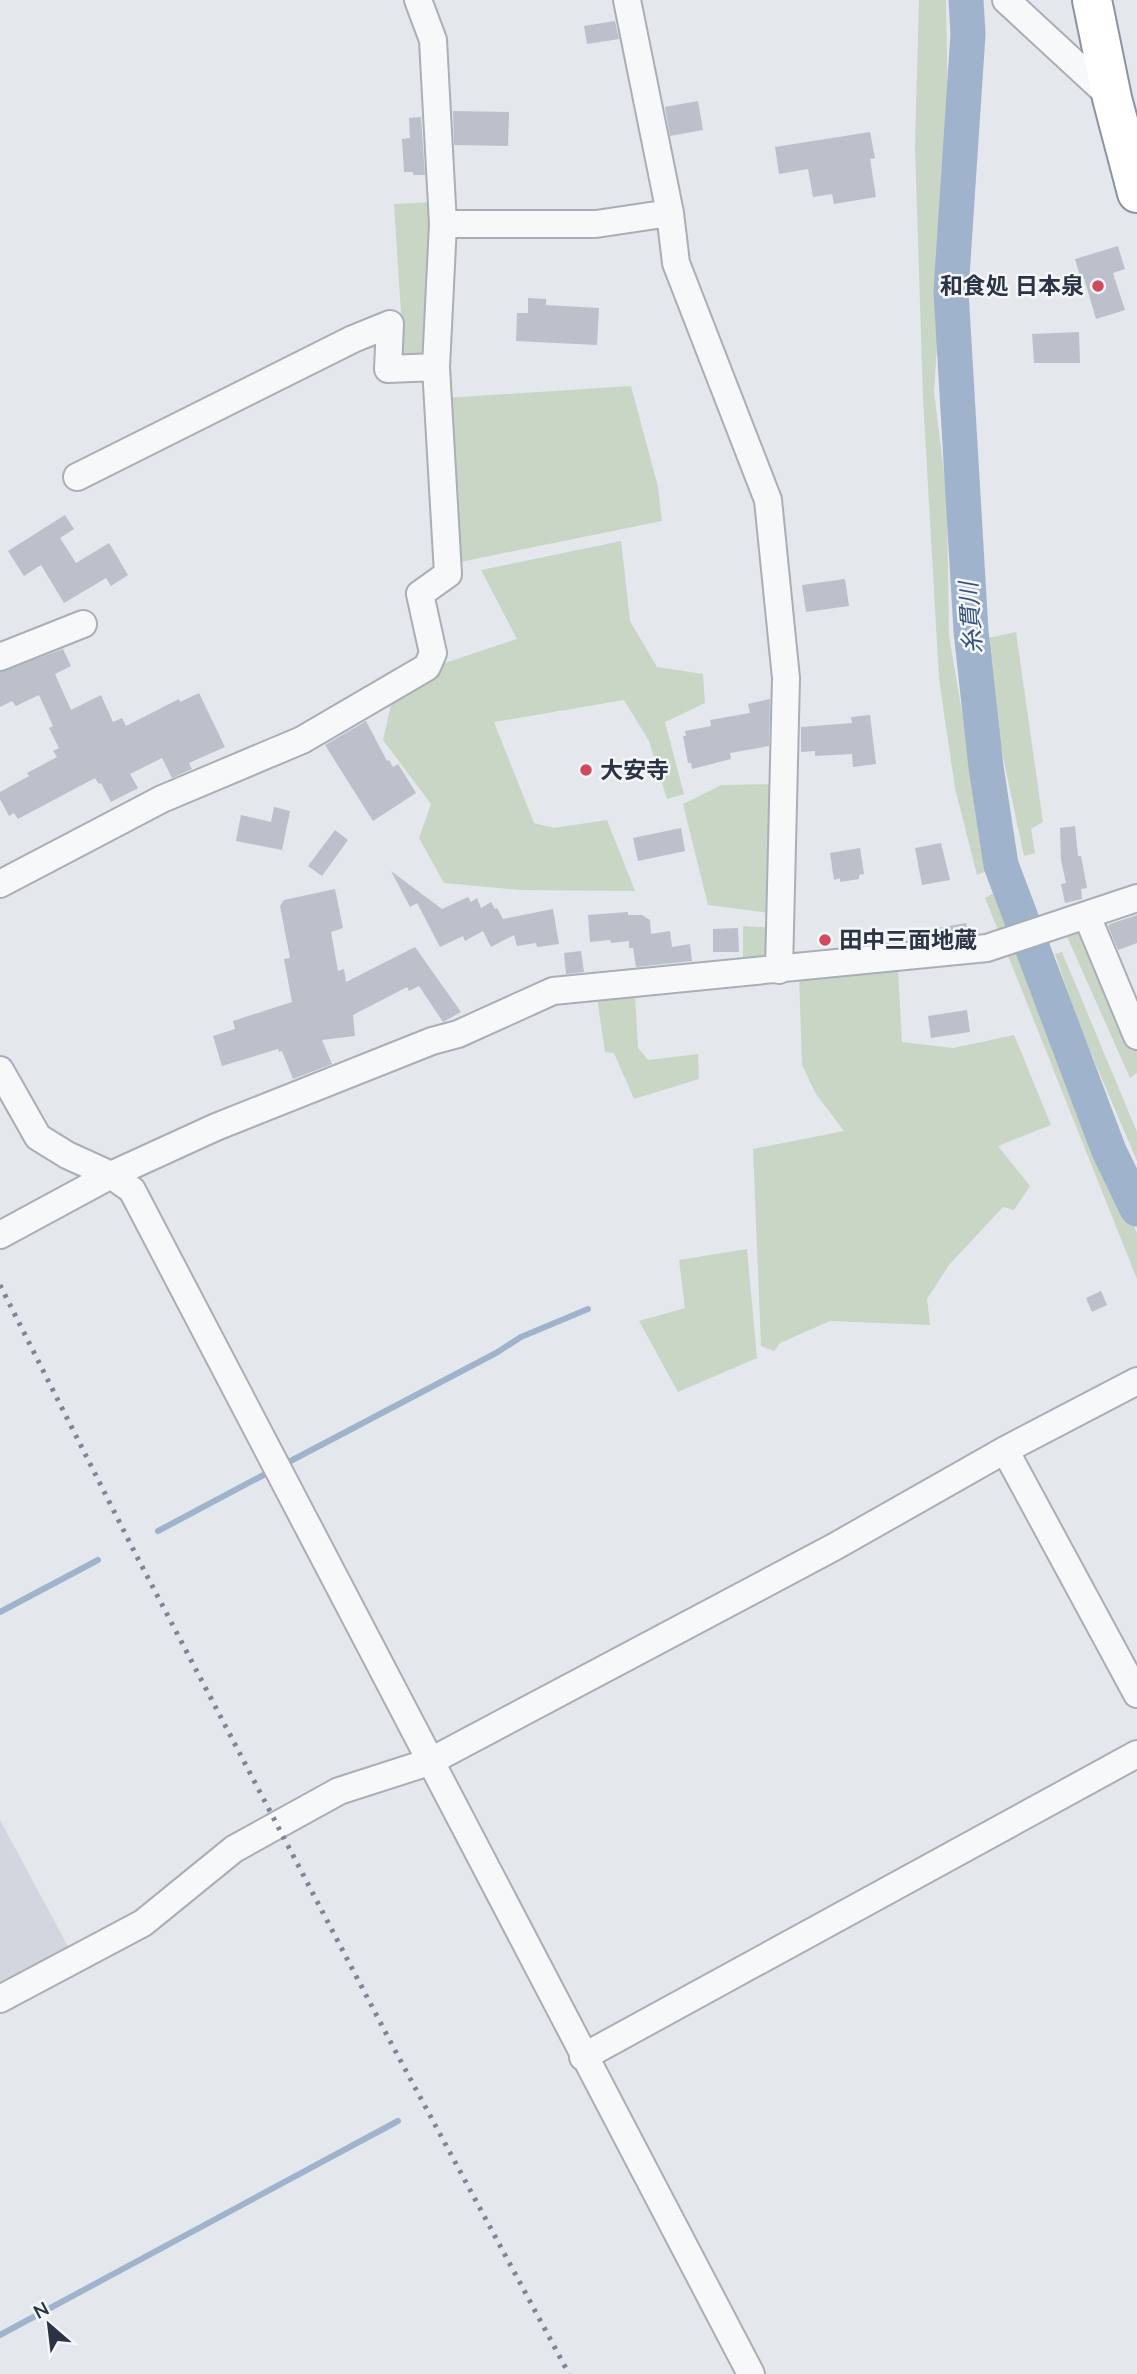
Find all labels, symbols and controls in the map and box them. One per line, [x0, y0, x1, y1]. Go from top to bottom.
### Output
place label: 和食処 日本泉 [940, 271, 1084, 302]
marker: 和食処 日本泉 [1090, 278, 1106, 294]
water label: 糸貫川 [952, 578, 989, 655]
place label: 大安寺 [600, 755, 669, 786]
marker: 大安寺 [578, 762, 594, 778]
place label: 田中三面地蔵 [839, 925, 977, 956]
marker: 田中三面地蔵 [817, 932, 833, 948]
north arrow [14, 2290, 84, 2360]
text: N [29, 2296, 54, 2326]

